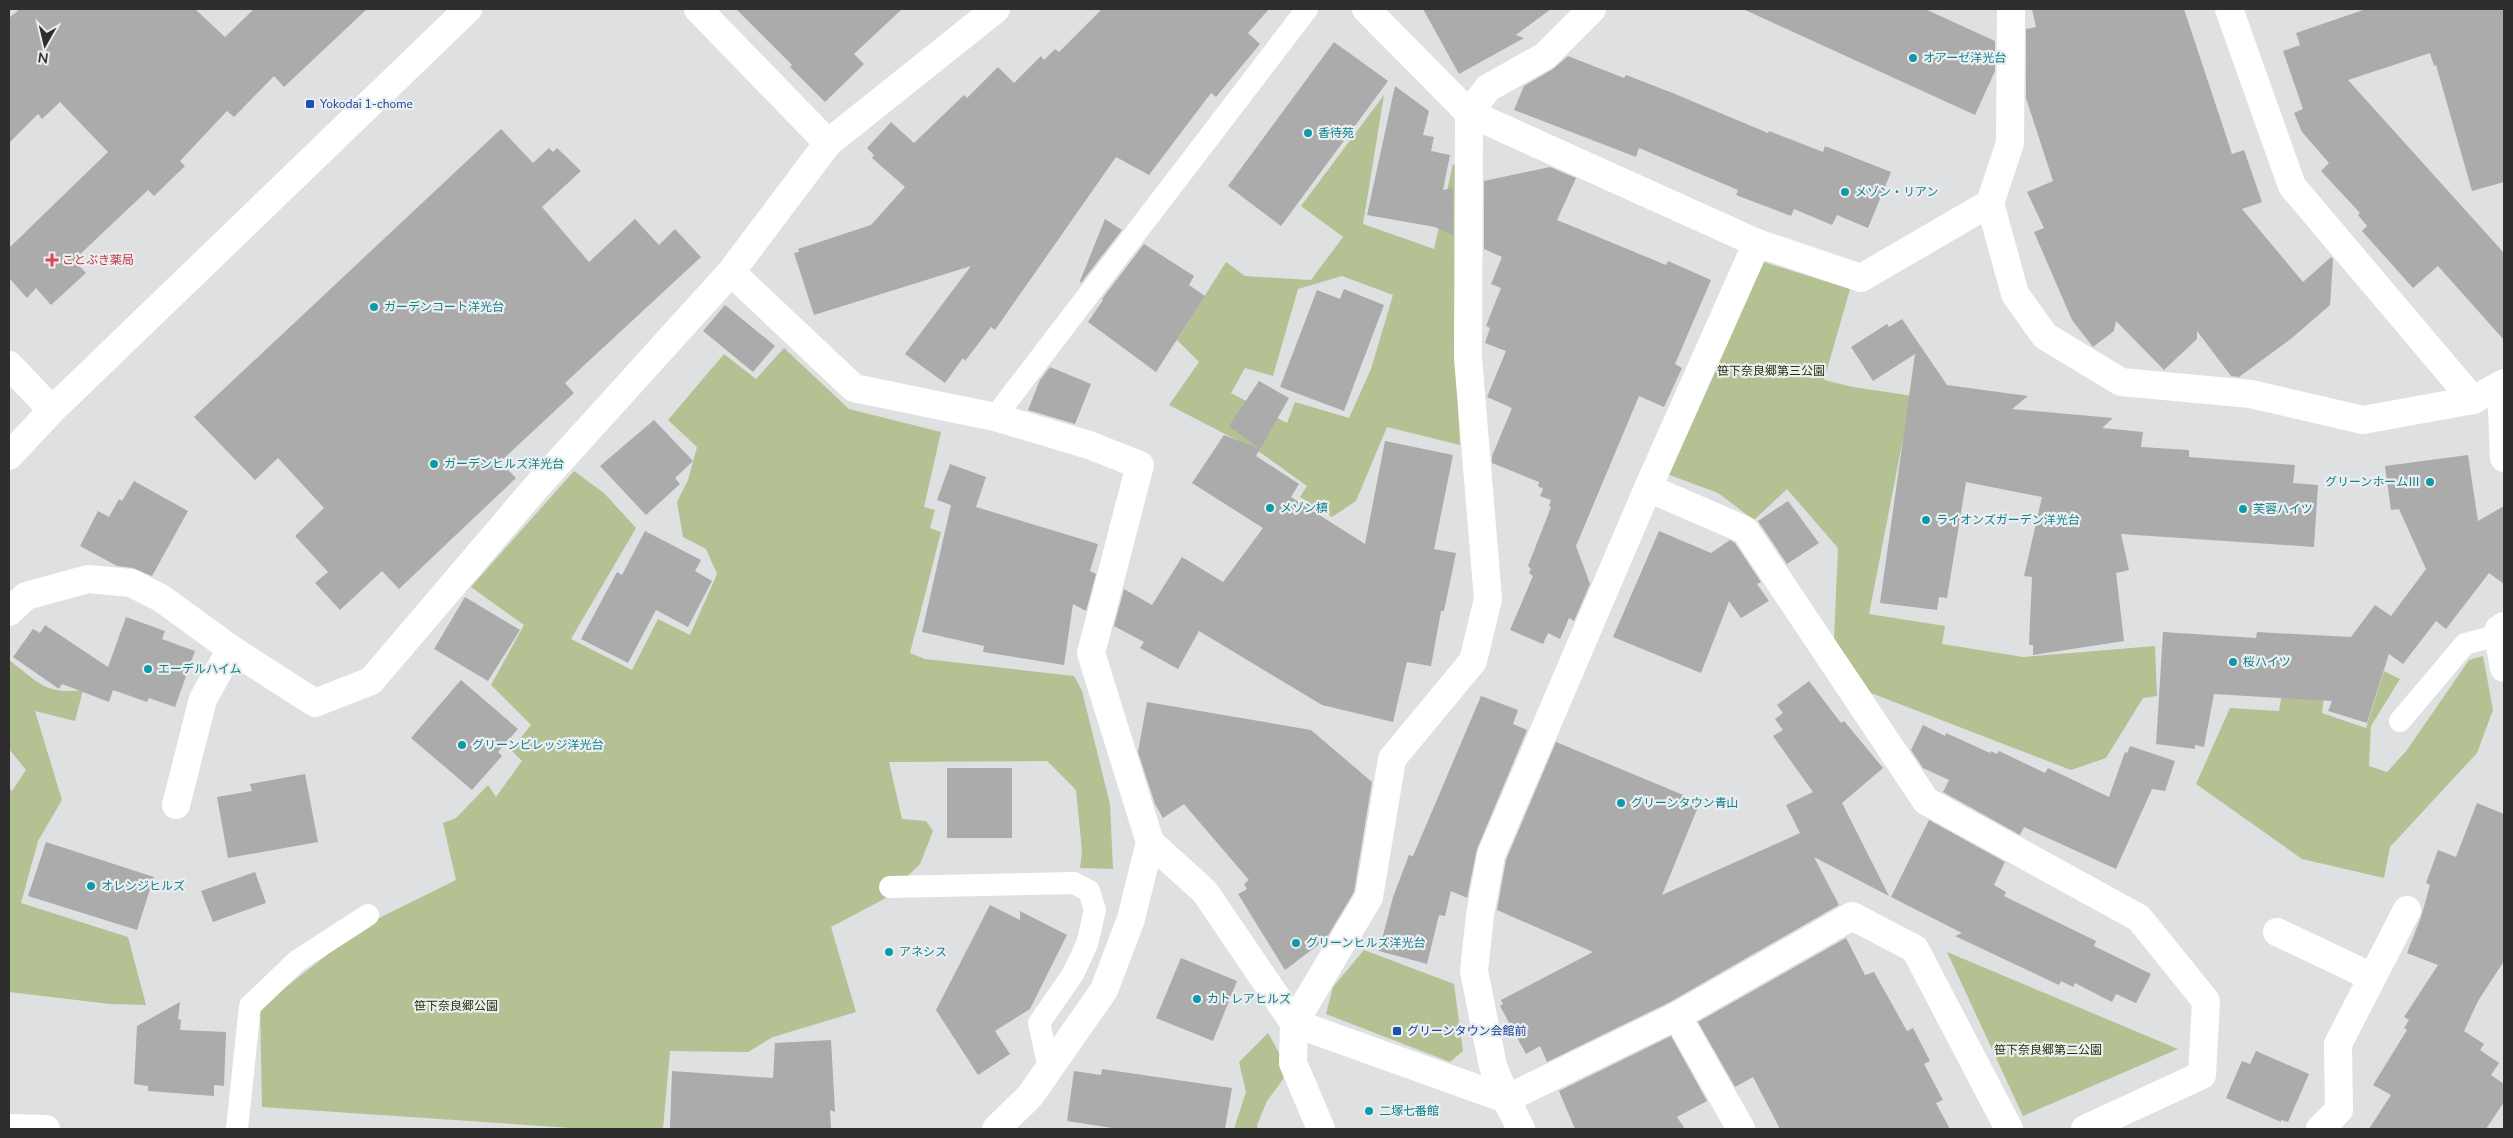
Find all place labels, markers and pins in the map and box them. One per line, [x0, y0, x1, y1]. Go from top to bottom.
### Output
place label: オアーゼ洋光台 [1923, 50, 2006, 66]
marker: オアーゼ洋光台 [1907, 52, 1919, 64]
place label: Yokodai 1-chome [319, 96, 413, 112]
marker: Yokodai 1-chome [304, 98, 316, 110]
place label: 香待苑 [1318, 125, 1354, 141]
marker: 香待苑 [1302, 127, 1314, 139]
place label: メゾン・リアン [1855, 184, 1939, 200]
marker: メゾン・リアン [1839, 186, 1851, 198]
place label: ことぶき薬局 [62, 252, 134, 268]
marker: ことぶき薬局 [46, 254, 58, 266]
place label: ガーデンコート洋光台 [384, 299, 504, 315]
marker: ガーデンコート洋光台 [368, 301, 380, 313]
place label: ガーデンヒルズ洋光台 [444, 456, 564, 472]
marker: ガーデンヒルズ洋光台 [428, 458, 440, 470]
place label: グリーンホームⅢ [2325, 474, 2420, 490]
marker: グリーンホームⅢ [2424, 476, 2436, 488]
place label: メゾン槙 [1280, 500, 1328, 516]
place label: 芙蓉ハイツ [2253, 501, 2313, 517]
marker: メゾン槙 [1264, 502, 1276, 514]
marker: 芙蓉ハイツ [2237, 503, 2249, 515]
place label: ライオンズガーデン洋光台 [1936, 512, 2080, 528]
marker: ライオンズガーデン洋光台 [1920, 514, 1932, 526]
place label: 桜ハイツ [2243, 654, 2291, 670]
marker: 桜ハイツ [2227, 656, 2239, 668]
place label: エーデルハイム [158, 661, 242, 677]
marker: エーデルハイム [142, 663, 154, 675]
place label: グリーンビレッジ洋光台 [472, 737, 603, 753]
marker: グリーンビレッジ洋光台 [456, 739, 468, 751]
place label: グリーンタウン青山 [1631, 795, 1738, 811]
marker: グリーンタウン青山 [1615, 797, 1627, 809]
place label: オレンジヒルズ [101, 878, 185, 894]
marker: オレンジヒルズ [85, 880, 97, 892]
place label: グリーンヒルズ洋光台 [1306, 935, 1425, 951]
marker: グリーンヒルズ洋光台 [1290, 937, 1302, 949]
place label: アネシス [899, 944, 947, 960]
marker: アネシス [883, 946, 895, 958]
place label: カトレアヒルズ [1207, 991, 1291, 1007]
marker: カトレアヒルズ [1191, 993, 1203, 1005]
place label: グリーンタウン会館前 [1407, 1023, 1526, 1039]
marker: グリーンタウン会館前 [1391, 1025, 1403, 1037]
place label: 二塚七番館 [1379, 1103, 1439, 1119]
marker: 二塚七番館 [1363, 1105, 1375, 1117]

